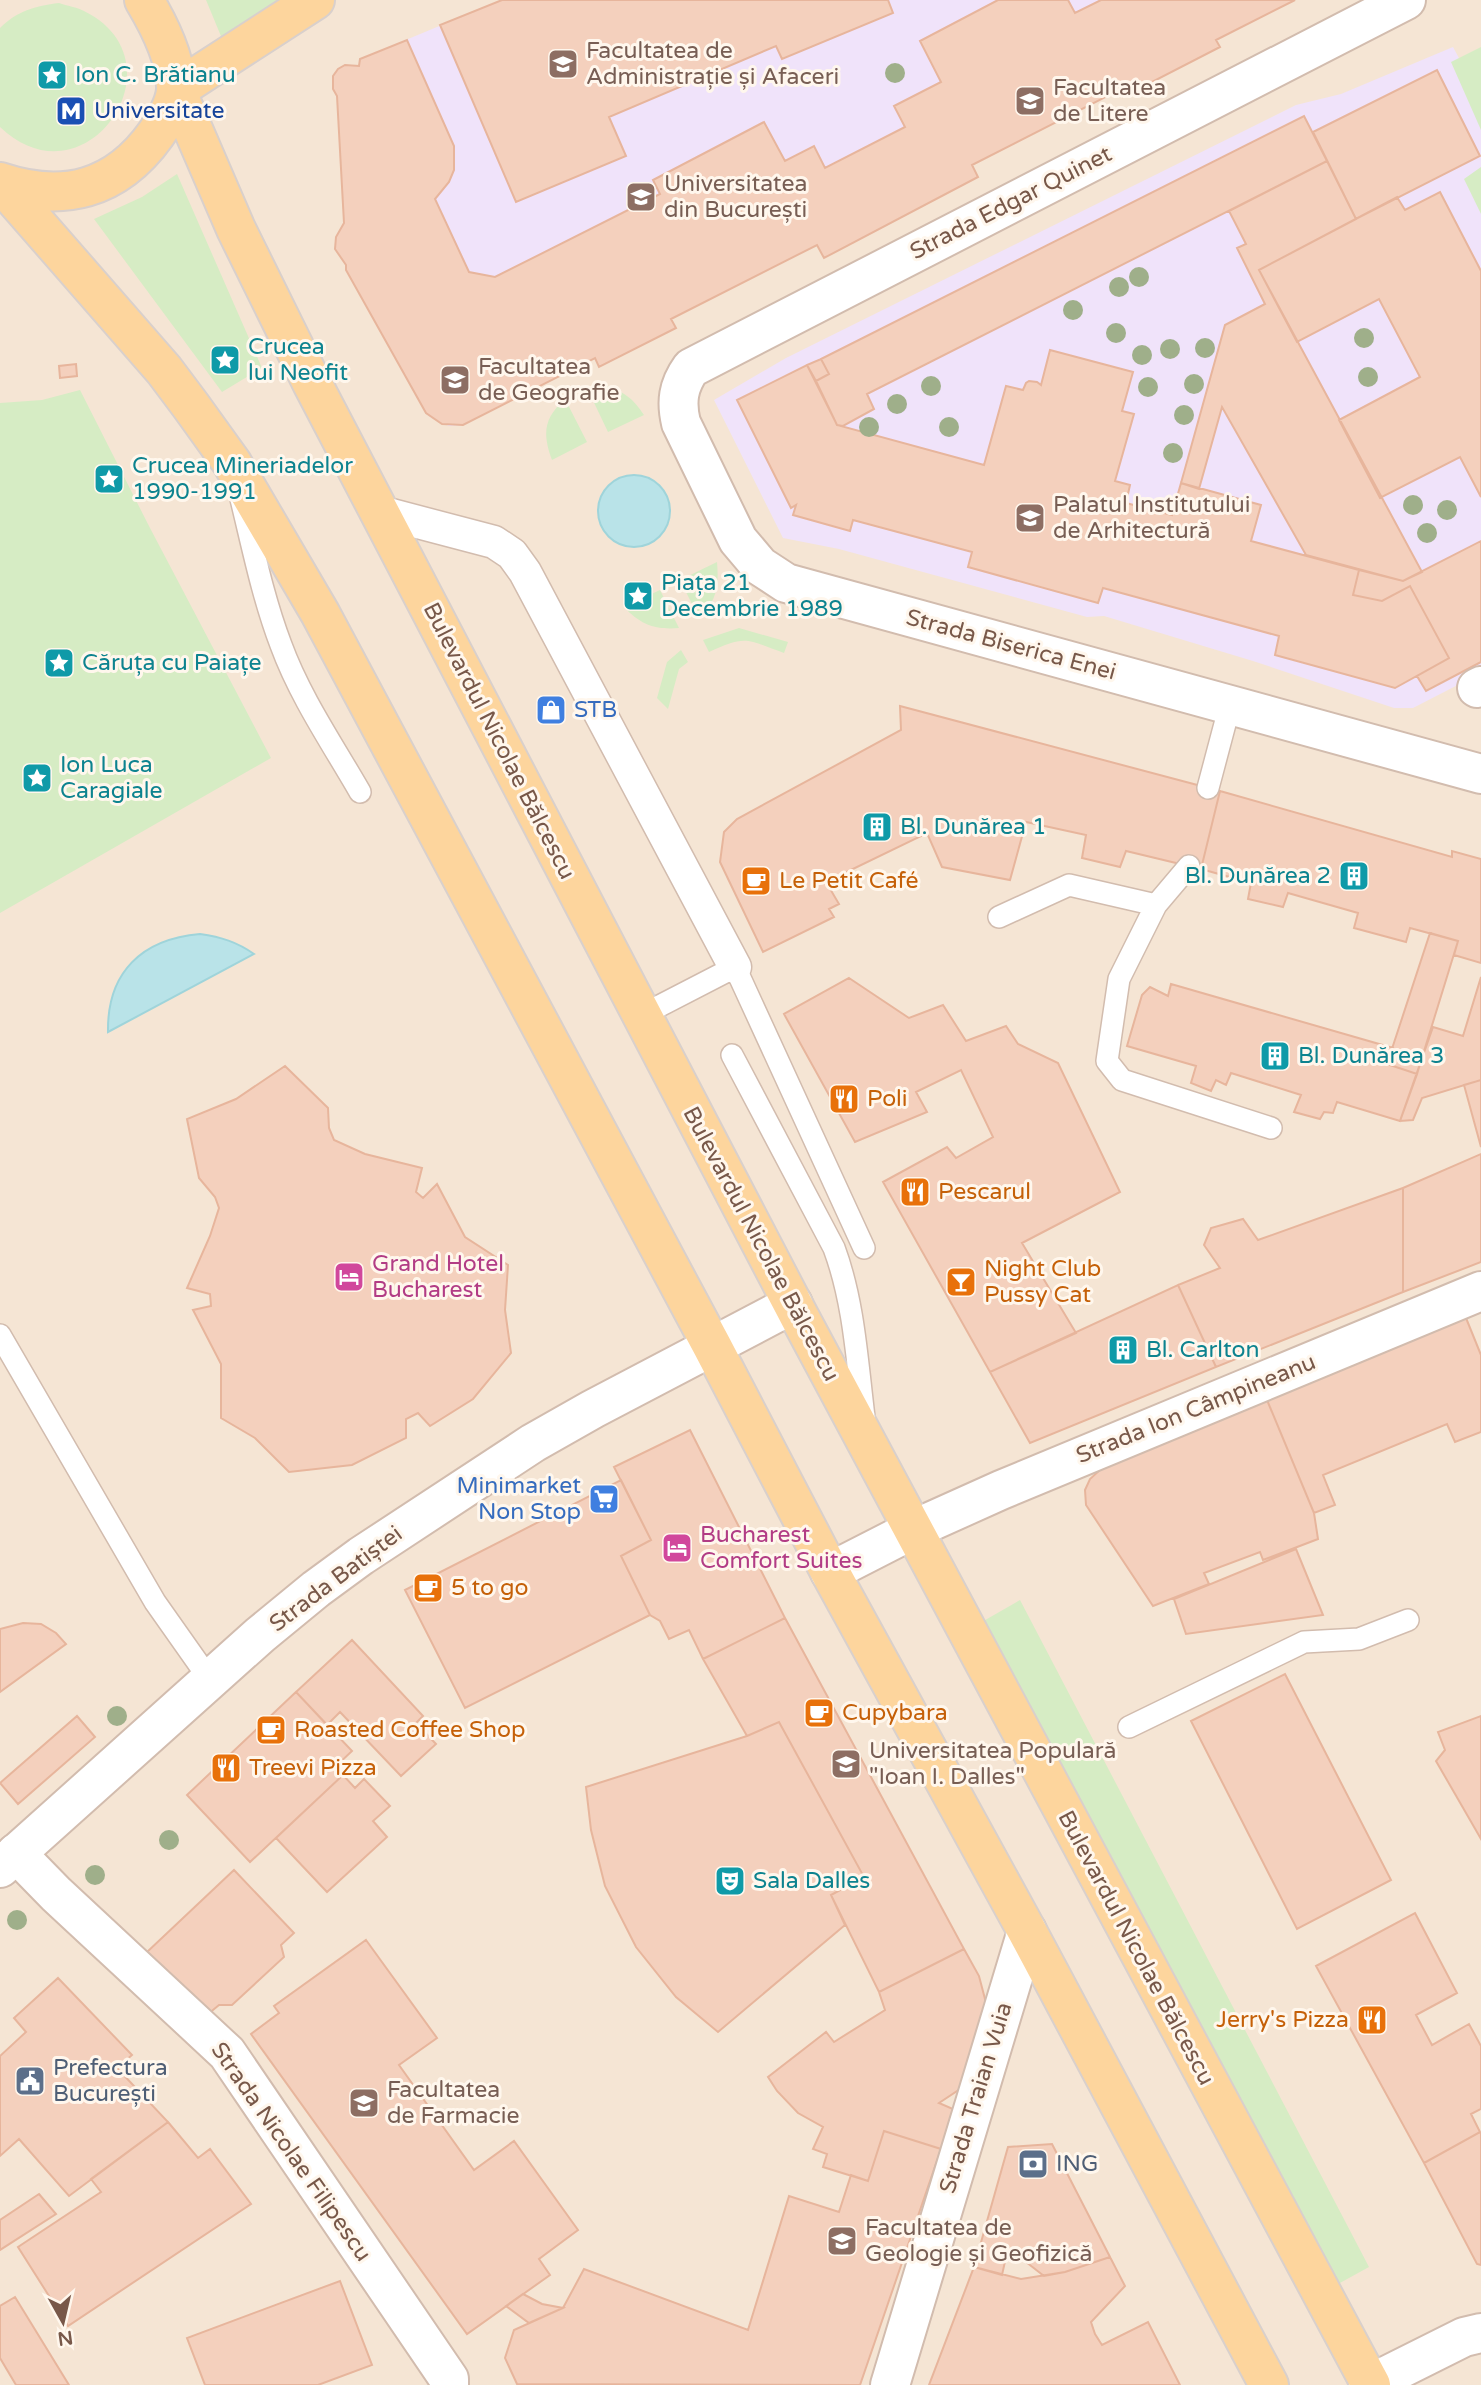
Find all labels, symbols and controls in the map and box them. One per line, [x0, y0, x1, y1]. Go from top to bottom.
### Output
place label: Facultatea de Administrație și Afaceri [586, 37, 839, 91]
school or university icon: Facultatea de Administrație și Afaceri [546, 47, 580, 81]
place icon: Ion C. Brătianu [35, 58, 69, 92]
place label: Ion C. Brătianu [75, 61, 236, 89]
place label: Facultatea de Litere [1053, 74, 1166, 128]
school or university icon: Facultatea de Litere [1013, 84, 1047, 118]
metro station icon: Universitate [54, 94, 88, 128]
place label: Universitate [94, 97, 224, 125]
street label: Strada Edgar Quinet [905, 140, 1117, 266]
place label: Universitatea din București [664, 170, 807, 224]
school or university icon: Universitatea din București [624, 180, 658, 214]
place label: Crucea lui Neofit [248, 333, 348, 387]
place icon: Crucea lui Neofit [208, 343, 242, 377]
place label: Facultatea de Geografie [478, 353, 620, 407]
school or university icon: Facultatea de Geografie [438, 363, 472, 397]
place label: Crucea Mineriadelor 1990-1991 [132, 452, 353, 506]
place icon: Crucea Mineriadelor 1990-1991 [92, 462, 126, 496]
place label: Palatul Institutului de Arhitectură [1053, 491, 1251, 545]
school or university icon: Palatul Institutului de Arhitectură [1013, 501, 1047, 535]
place label: Piața 21 Decembrie 1989 [661, 569, 843, 623]
place icon: Piața 21 Decembrie 1989 [621, 579, 655, 613]
street label: Bulevardul Nicolae Bălcescu [417, 598, 581, 884]
street label: Strada Biserica Enei [903, 604, 1119, 686]
place icon: Căruța cu Paiațe [42, 646, 76, 680]
place label: Căruța cu Paiațe [82, 649, 261, 677]
shop icon: STB [534, 693, 568, 727]
place label: STB [574, 696, 617, 724]
place label: Ion Luca Caragiale [60, 751, 163, 805]
place icon: Ion Luca Caragiale [20, 761, 54, 795]
building icon: Bl. Dunărea 1 [860, 810, 894, 844]
place label: Bl. Dunărea 1 [900, 813, 1046, 841]
building icon: Bl. Dunărea 2 [1337, 859, 1371, 893]
place label: Bl. Dunărea 2 [1185, 862, 1331, 890]
cafe icon: Le Petit Café [739, 864, 773, 898]
place label: Le Petit Café [779, 867, 918, 895]
building icon: Bl. Dunărea 3 [1258, 1039, 1292, 1073]
place label: Bl. Dunărea 3 [1298, 1042, 1444, 1070]
restaurant icon: Poli [827, 1082, 861, 1116]
place label: Poli [867, 1085, 908, 1113]
street label: Bulevardul Nicolae Bălcescu [677, 1102, 845, 1386]
restaurant icon: Pescarul [898, 1175, 932, 1209]
place label: Pescarul [938, 1178, 1031, 1206]
place label: Grand Hotel Bucharest [372, 1250, 504, 1304]
place label: Night Club Pussy Cat [984, 1255, 1101, 1309]
hotel icon: Grand Hotel Bucharest [332, 1260, 366, 1294]
bar icon: Night Club Pussy Cat [944, 1265, 978, 1299]
building icon: Bl. Carlton [1106, 1333, 1140, 1367]
place label: Bl. Carlton [1146, 1336, 1260, 1364]
street label: Strada Ion Câmpineanu [1072, 1348, 1320, 1470]
place label: Minimarket Non Stop [457, 1472, 581, 1526]
supermarket icon: Minimarket Non Stop [587, 1482, 621, 1516]
street label: Strada Batiștei [264, 1520, 408, 1638]
place label: Bucharest Comfort Suites [700, 1521, 862, 1575]
hotel icon: Bucharest Comfort Suites [660, 1531, 694, 1565]
cafe icon: 5 to go [411, 1571, 445, 1605]
place label: 5 to go [451, 1574, 529, 1602]
cafe icon: Cupybara [802, 1696, 836, 1730]
place label: Cupybara [842, 1699, 948, 1727]
cafe icon: Roasted Coffee Shop [254, 1713, 288, 1747]
place label: Roasted Coffee Shop [294, 1716, 526, 1744]
place label: Universitatea Populară "Ioan I. Dalles" [869, 1737, 1116, 1791]
school or university icon: Universitatea Populară "Ioan I. Dalles" [829, 1747, 863, 1781]
restaurant icon: Treevi Pizza [209, 1751, 243, 1785]
place label: Treevi Pizza [249, 1754, 377, 1782]
street label: Bulevardul Nicolae Bălcescu [1052, 1806, 1220, 2090]
theatre icon: Sala Dalles [713, 1864, 747, 1898]
place label: Sala Dalles [753, 1867, 870, 1895]
street label: Strada Traian Vuia [934, 1999, 1018, 2197]
restaurant icon: Jerry's Pizza [1355, 2003, 1389, 2037]
place label: Jerry's Pizza [1216, 2006, 1349, 2034]
street label: Strada Nicolae Filipescu [205, 2037, 377, 2267]
place label: Prefectura București [53, 2054, 168, 2108]
public building icon: Prefectura București [13, 2064, 47, 2098]
place label: Facultatea de Farmacie [387, 2076, 520, 2130]
school or university icon: Facultatea de Farmacie [347, 2086, 381, 2120]
bank icon: ING [1016, 2147, 1050, 2181]
place label: ING [1056, 2150, 1098, 2178]
place label: Facultatea de Geologie și Geofizică [865, 2214, 1092, 2268]
school or university icon: Facultatea de Geologie și Geofizică [825, 2224, 859, 2258]
north arrow [28, 2287, 98, 2357]
text: N [56, 2326, 74, 2350]

